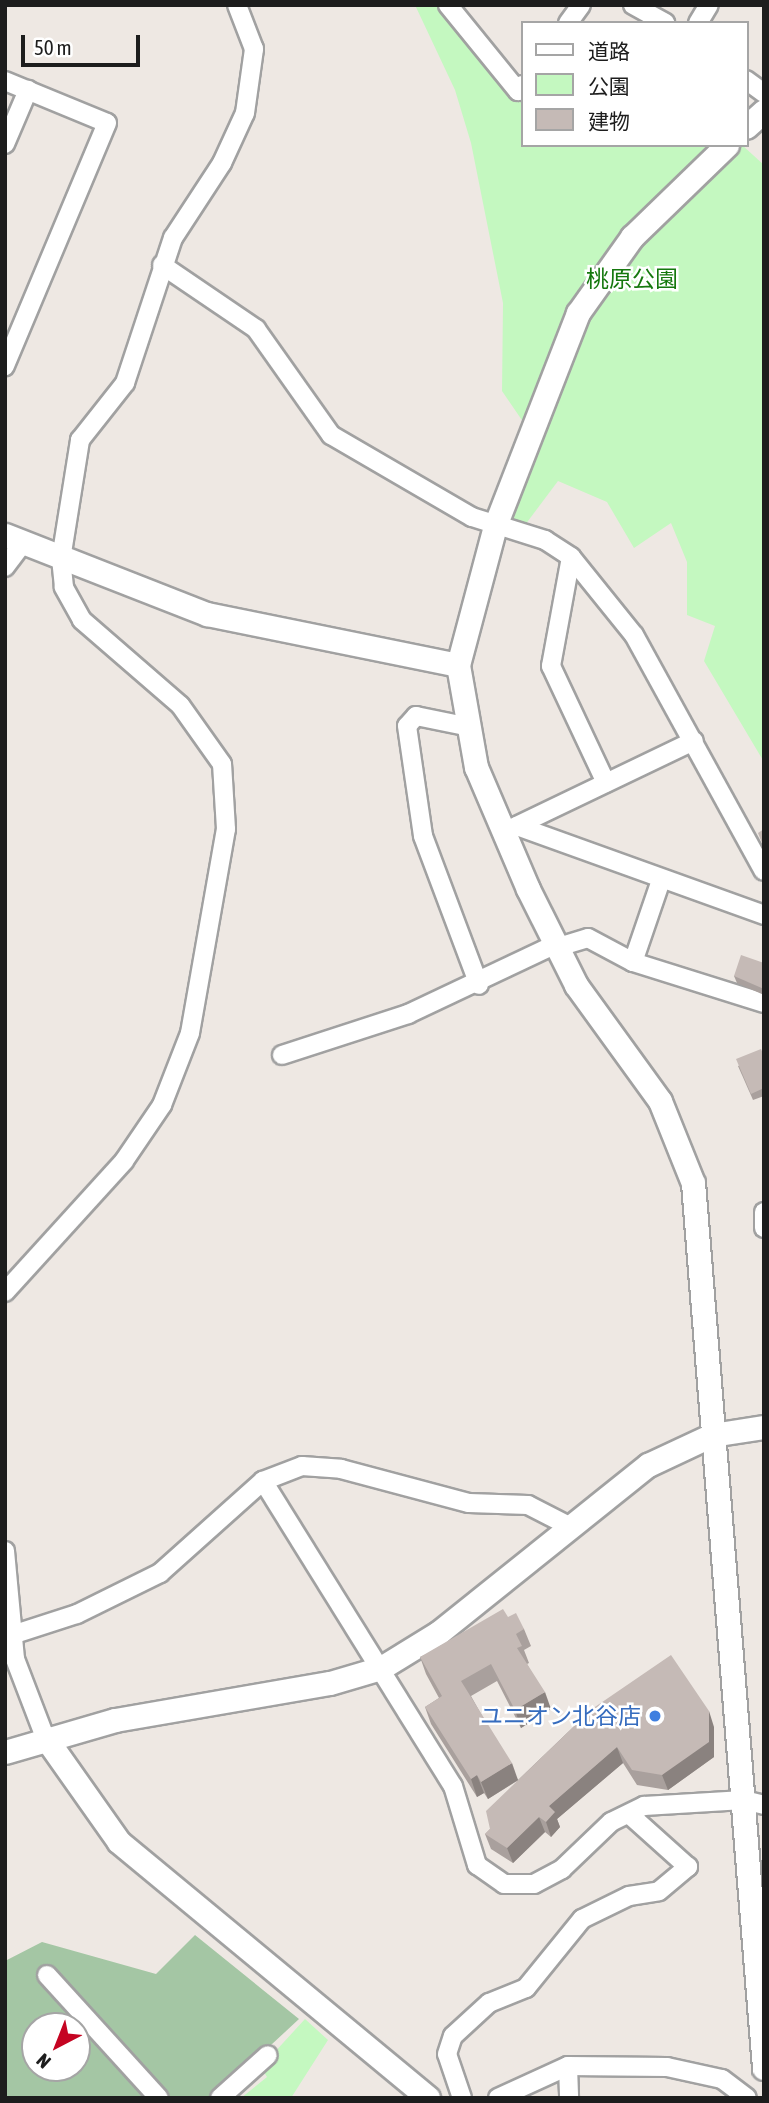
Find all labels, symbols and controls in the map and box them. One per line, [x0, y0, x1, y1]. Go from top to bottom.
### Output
scale bar [24, 21, 144, 65]
legend [520, 21, 748, 147]
text: 50 m [34, 35, 72, 59]
text: 道路 [588, 39, 630, 63]
text: 公園 [588, 74, 630, 98]
text: 建物 [588, 109, 630, 133]
park label: 桃原公園 [586, 265, 678, 293]
place label: ユニオン北谷店 [480, 1702, 641, 1730]
marker: ユニオン北谷店 [647, 1708, 663, 1724]
north arrow [21, 2012, 91, 2082]
text: N [32, 2049, 55, 2073]

